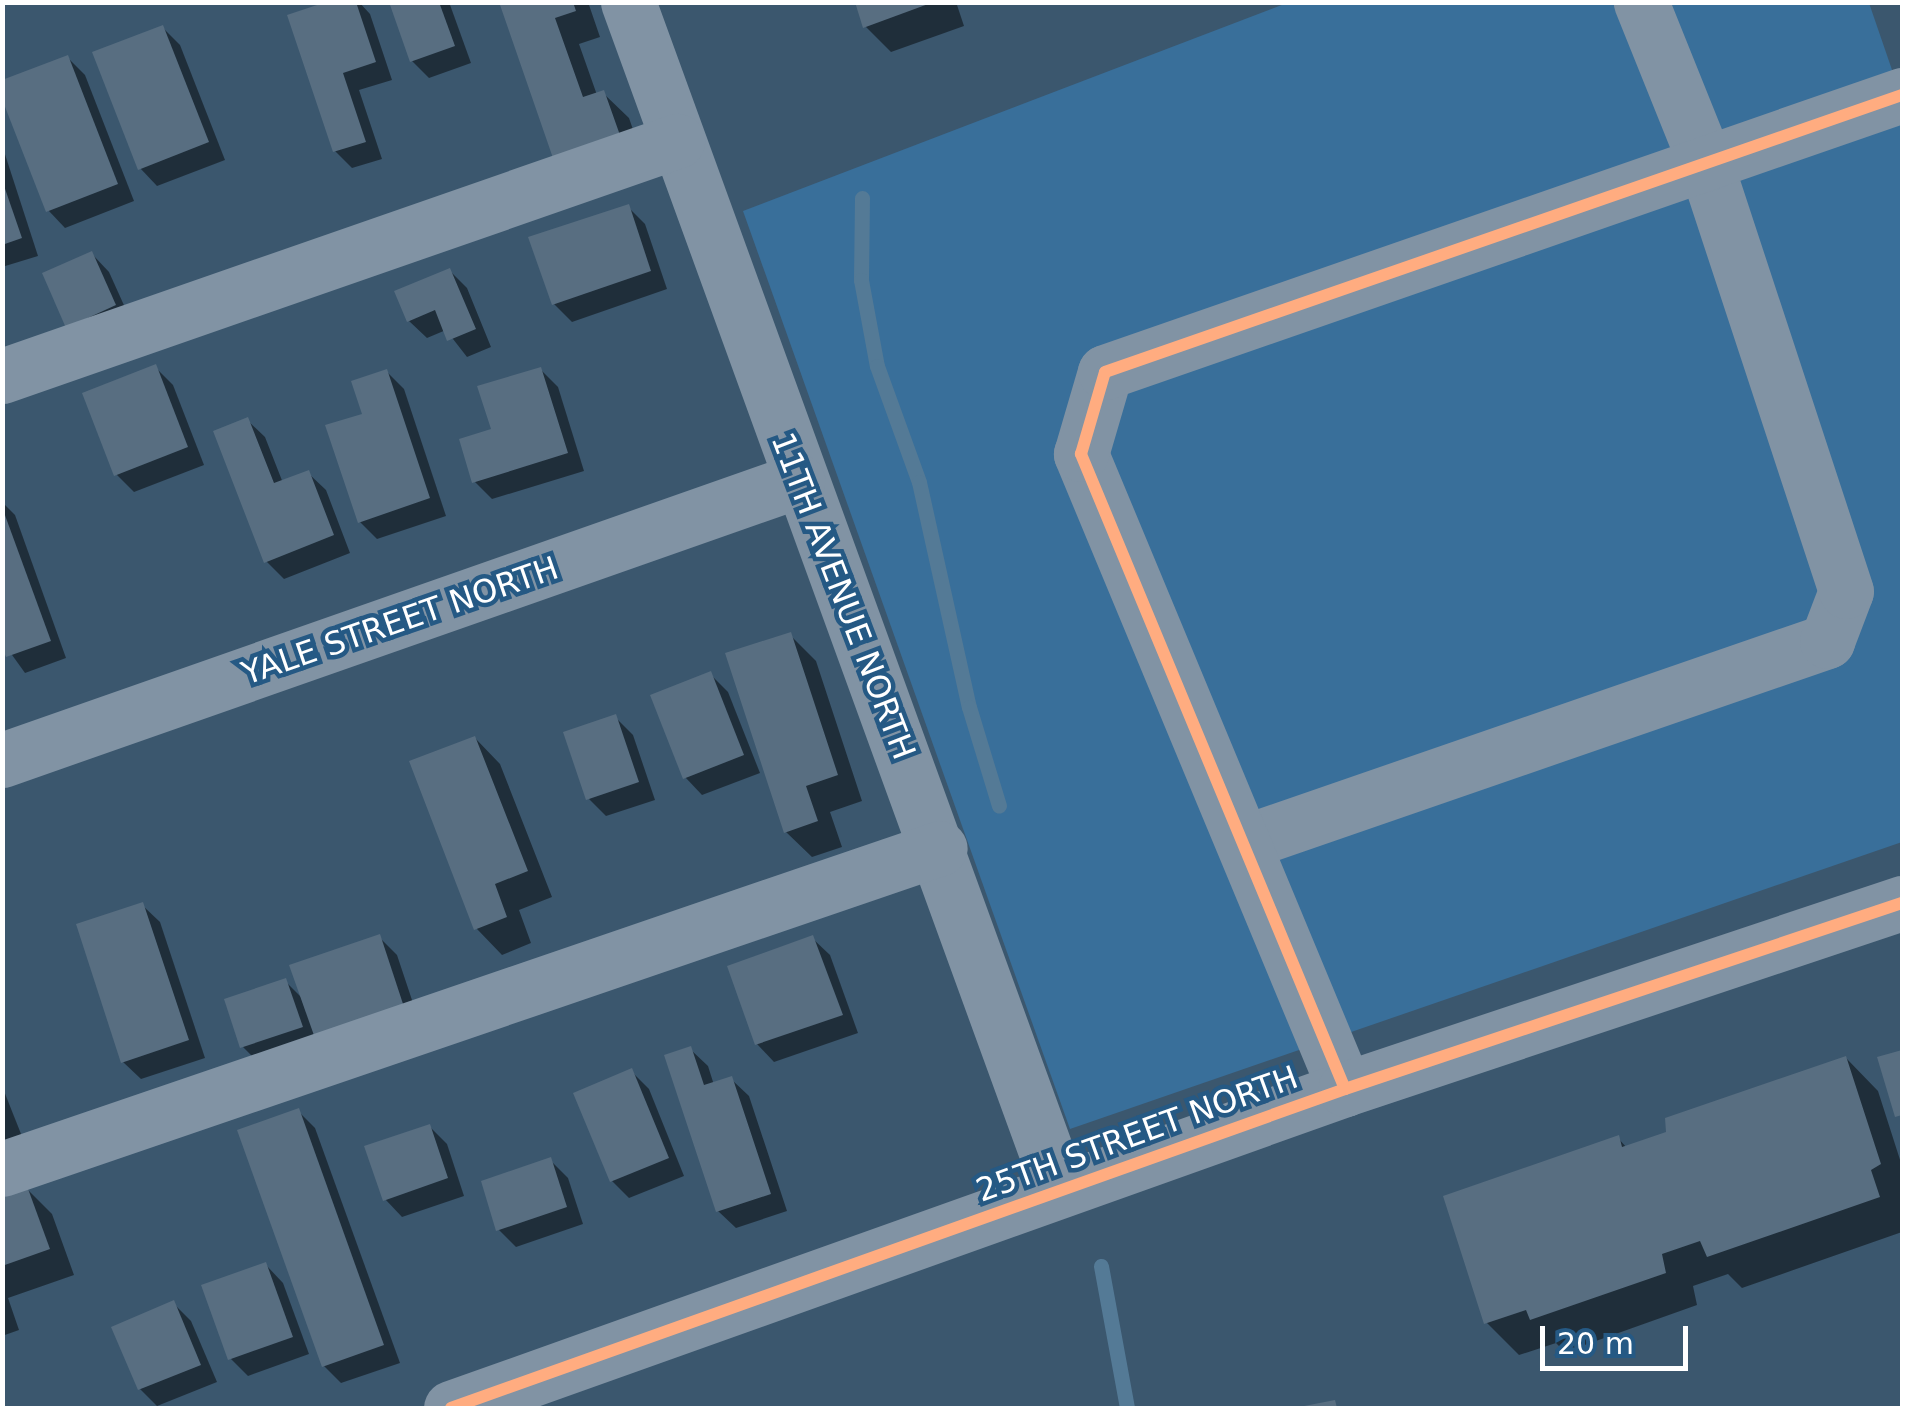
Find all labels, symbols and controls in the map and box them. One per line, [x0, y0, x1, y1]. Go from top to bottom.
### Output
street label: 11TH AVENUE NORTH [763, 427, 923, 765]
street label: YALE STREET NORTH [237, 549, 563, 693]
street label: 25TH STREET NORTH [971, 1058, 1303, 1210]
scale bar [1545, 1306, 1692, 1368]
text: 20 m [1557, 1326, 1634, 1361]

